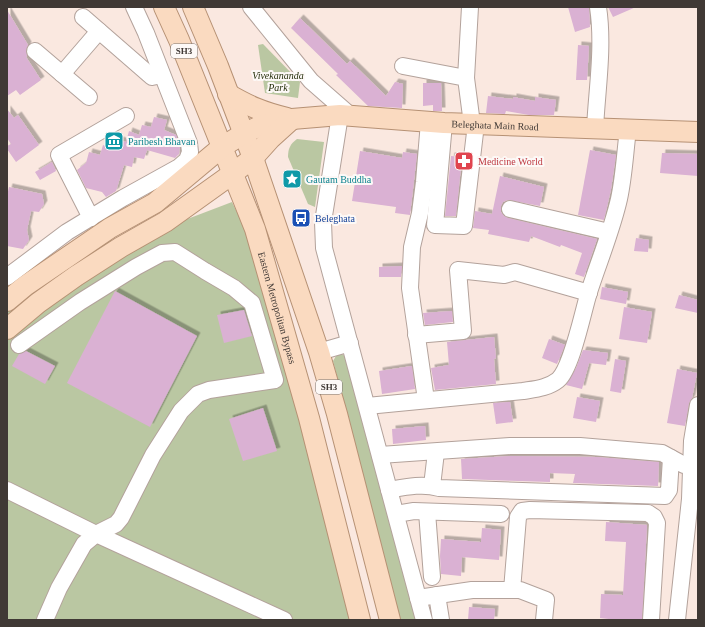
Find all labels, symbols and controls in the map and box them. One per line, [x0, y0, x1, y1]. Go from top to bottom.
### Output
road number: SH3 [171, 44, 197, 58]
park label: Vivekananda Park [252, 70, 304, 93]
street label: Beleghata Main Road [451, 118, 539, 132]
museum icon: Paribesh Bhavan [103, 130, 125, 152]
place label: Paribesh Bhavan [128, 136, 196, 147]
pharmacy icon: Medicine World [453, 150, 475, 172]
place label: Medicine World [478, 156, 543, 167]
place icon: Gautam Buddha [281, 168, 303, 190]
place label: Gautam Buddha [306, 174, 372, 185]
bus stop icon: Beleghata [290, 207, 312, 229]
place label: Beleghata [315, 213, 356, 224]
street label: Eastern Metropolitan Bypass [256, 250, 299, 365]
road number: SH3 [316, 380, 342, 394]

